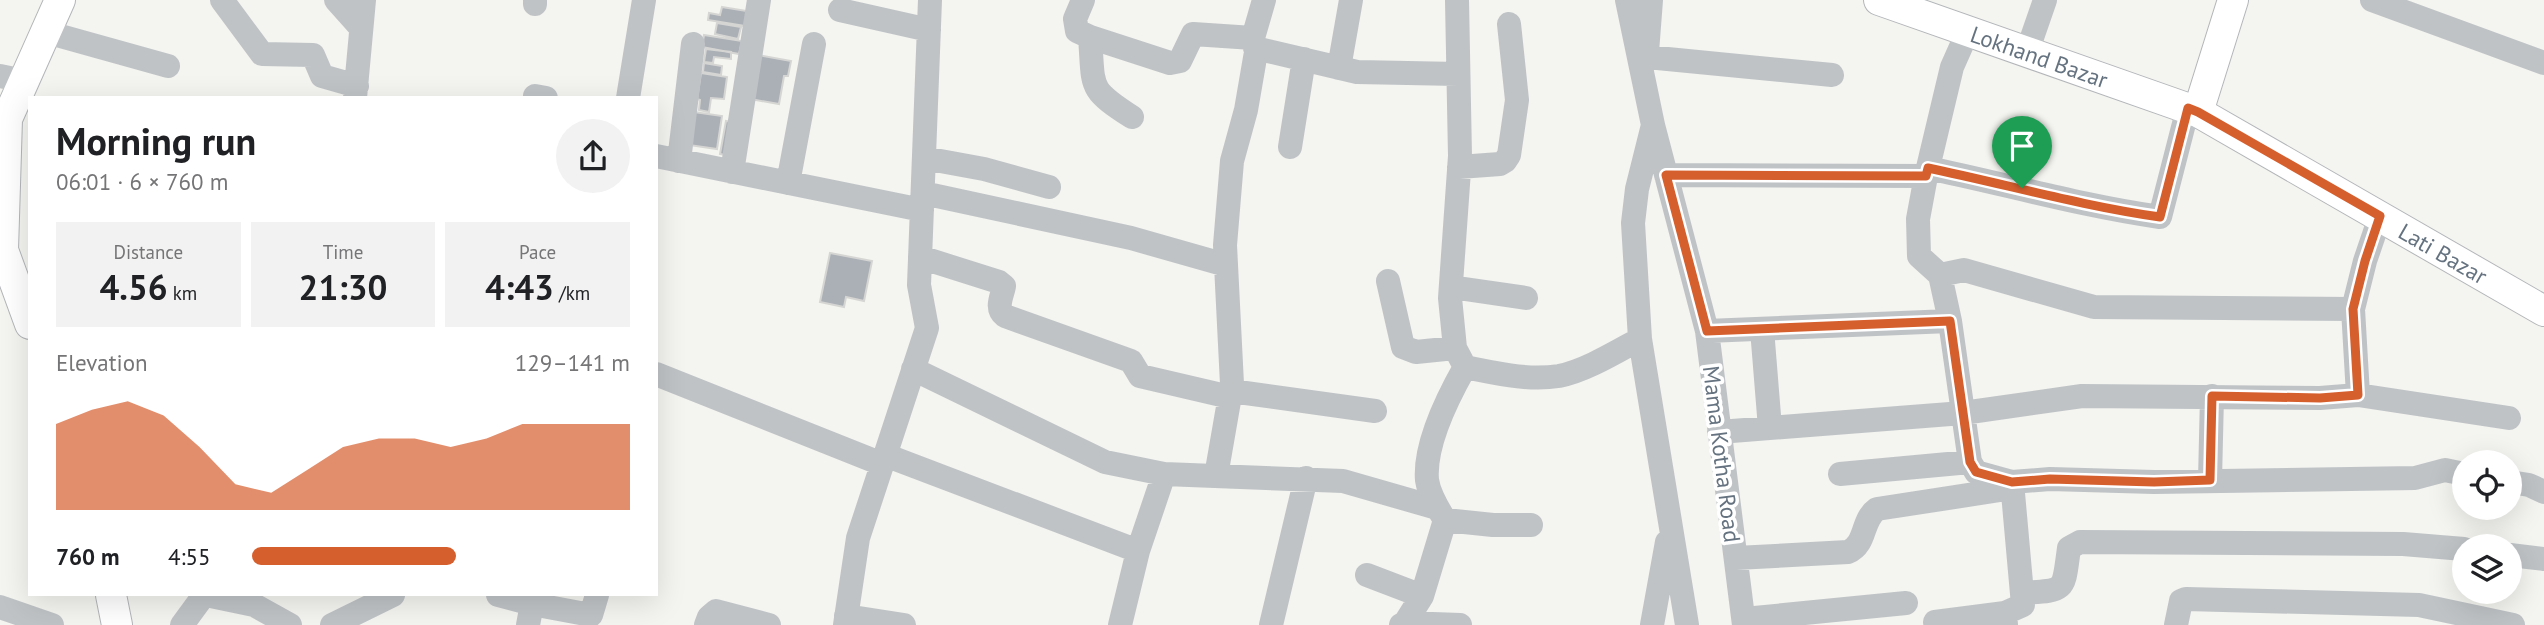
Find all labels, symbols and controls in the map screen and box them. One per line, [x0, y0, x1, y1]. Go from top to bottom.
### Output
street label: Lokhand Bazar [1967, 19, 2112, 94]
text: Morning run [56, 116, 256, 165]
pin [1992, 116, 2052, 188]
button: share [556, 119, 630, 193]
icon: arrive [2003, 127, 2041, 165]
text: 06:01 · 6 × 760 m [56, 167, 228, 196]
street label: Lati Bazar [2394, 216, 2493, 290]
text: Distance [114, 240, 183, 264]
text: Time [323, 240, 363, 264]
text: Pace [519, 240, 556, 264]
text: 4.56 [99, 264, 168, 310]
text: 21:30 [299, 264, 387, 310]
text: 4:43 [485, 264, 554, 310]
text: km [168, 281, 197, 305]
text: /km [554, 281, 590, 305]
text: Elevation [56, 348, 148, 377]
text: 129–141 m [515, 348, 630, 377]
street label: Mama Kotha Road [1697, 364, 1747, 544]
map controls [2452, 450, 2522, 604]
button: locate [2452, 450, 2522, 520]
button: layers [2452, 534, 2522, 604]
text: 760 m [56, 542, 119, 571]
text: 4:55 [168, 542, 211, 571]

